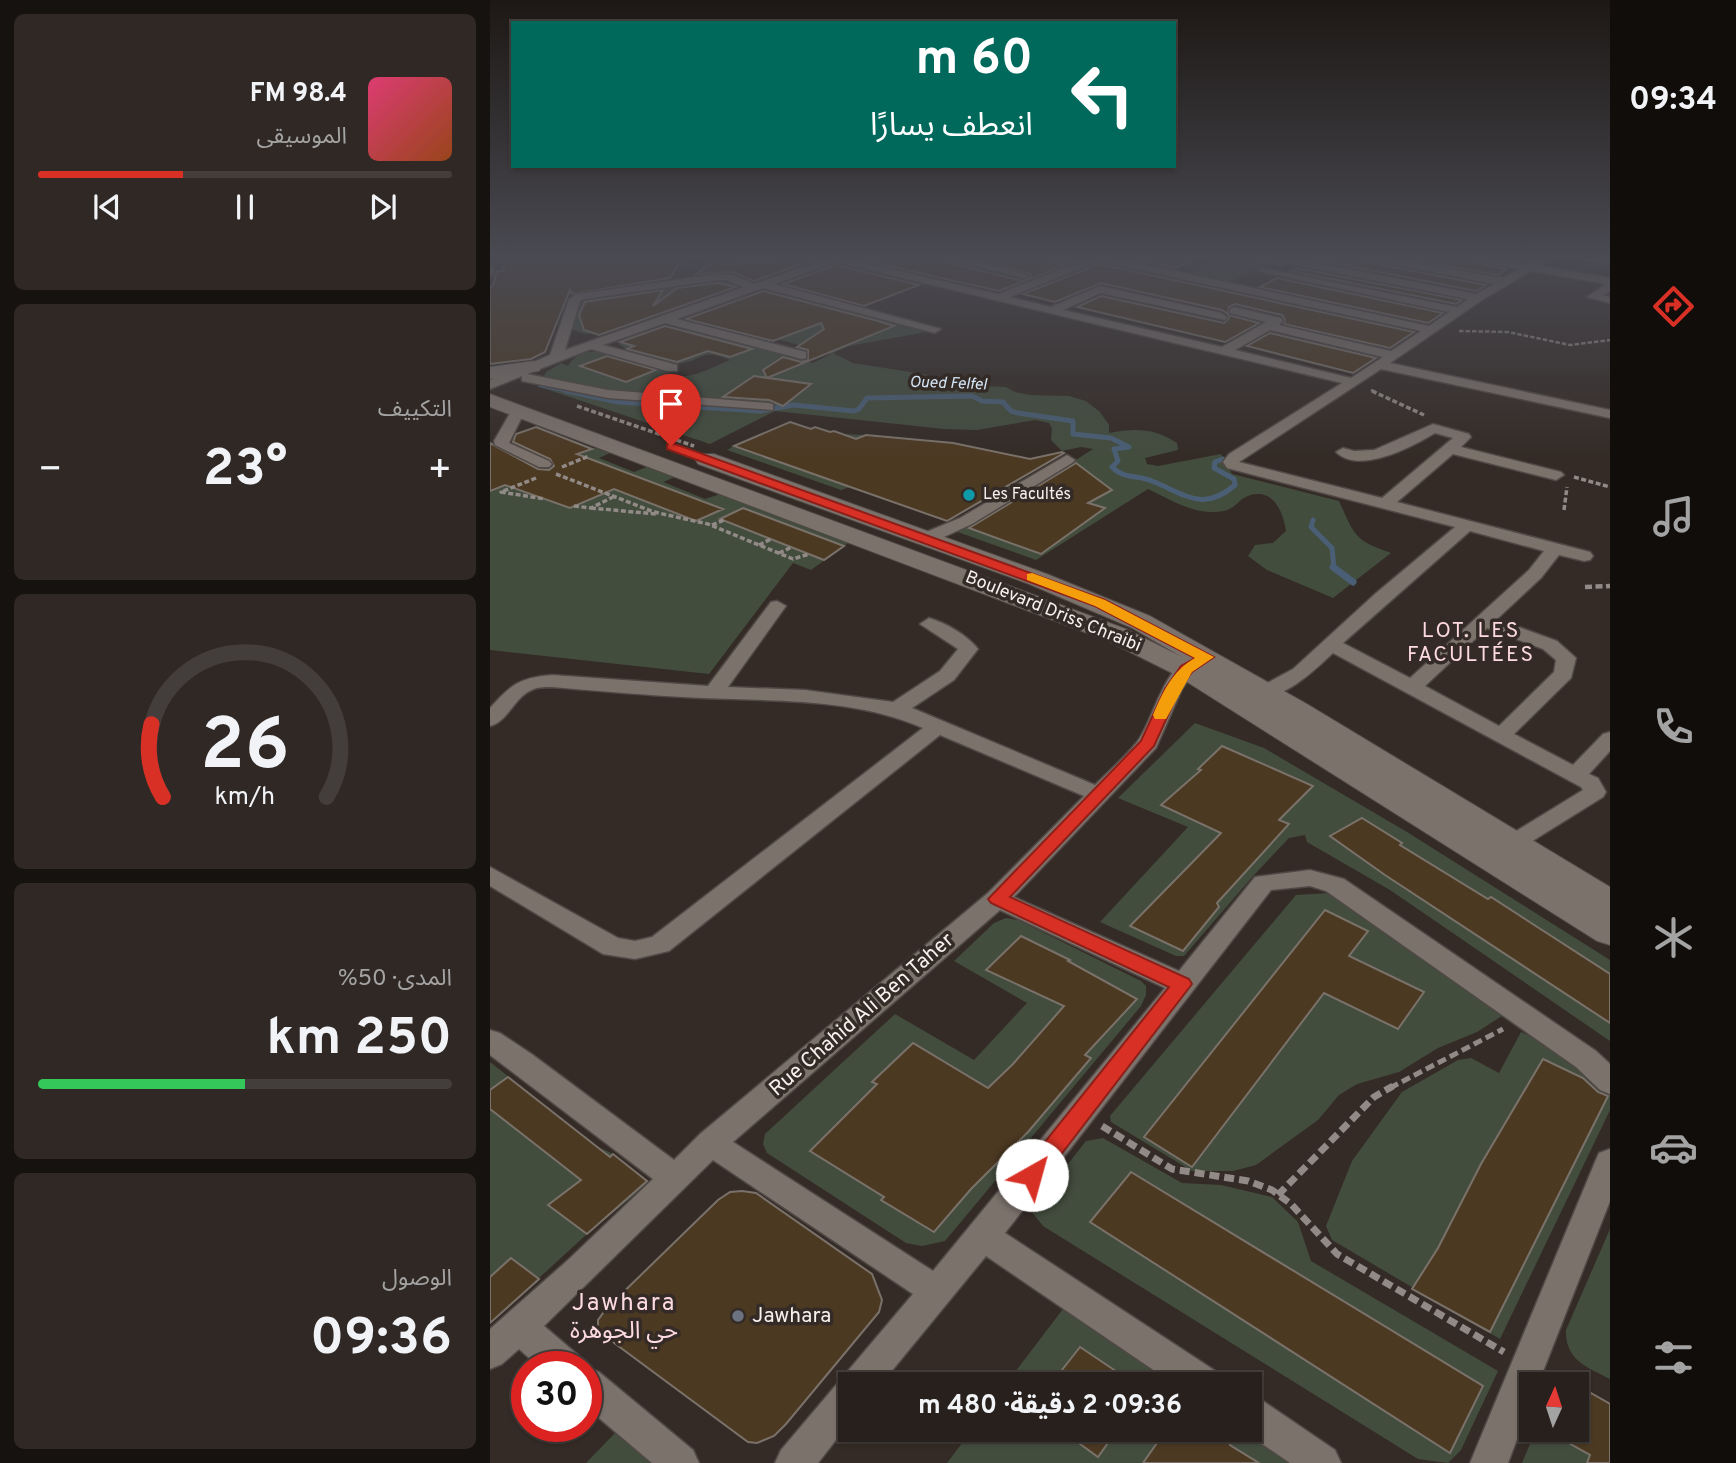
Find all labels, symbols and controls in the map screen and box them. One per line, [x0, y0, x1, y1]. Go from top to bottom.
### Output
text: 60 m [915, 30, 1033, 92]
icon: left [1057, 49, 1148, 140]
text: 98.4 FM [250, 78, 347, 111]
text: 09:34 [1629, 81, 1717, 121]
text: انعطف يسارًا [870, 107, 1033, 147]
text: الموسيقى [256, 123, 347, 152]
icon: previous [88, 188, 126, 226]
icon: pause [226, 188, 264, 226]
icon: next [364, 188, 402, 226]
icon: directions [1649, 282, 1698, 331]
water label: Oued Felfel [909, 373, 988, 395]
pin [641, 374, 701, 446]
icon: arrive [652, 385, 690, 423]
text: التكييف [378, 396, 452, 425]
text: 23° [203, 438, 287, 504]
text: − [38, 447, 63, 496]
text: + [427, 447, 452, 496]
place label: Les Facultés [983, 485, 1071, 505]
marker: Les Facultés [961, 487, 977, 503]
icon: music [1649, 492, 1698, 541]
street label: Boulevard Driss Chraibi [962, 566, 1144, 658]
district label: LOT. LES FACULTÉES [1407, 618, 1535, 669]
icon: phone [1649, 702, 1698, 751]
text: 26 [200, 704, 290, 796]
text: km/h [215, 782, 275, 814]
icon: climate [1649, 913, 1698, 962]
street label: Rue Chahid Ali Ben Taher [764, 927, 960, 1103]
text: المدى · 50% [338, 965, 452, 994]
text: 250 km [267, 1007, 452, 1073]
icon: car [1649, 1123, 1698, 1172]
position arrow [995, 1138, 1069, 1212]
text: الوصول [382, 1265, 452, 1294]
district label: Jawhara حي الجوهرة [570, 1289, 678, 1349]
place label: Jawhara [752, 1303, 831, 1330]
text: 09:36 [310, 1307, 452, 1373]
marker: Jawhara [730, 1308, 746, 1324]
icon: filters [1649, 1333, 1698, 1382]
speed limit sign: 30 [511, 1351, 602, 1442]
north arrow [1519, 1372, 1589, 1442]
map controls [1519, 1372, 1589, 1442]
text: 09:36 · 2 دقيقة · 480 m [918, 1390, 1182, 1423]

